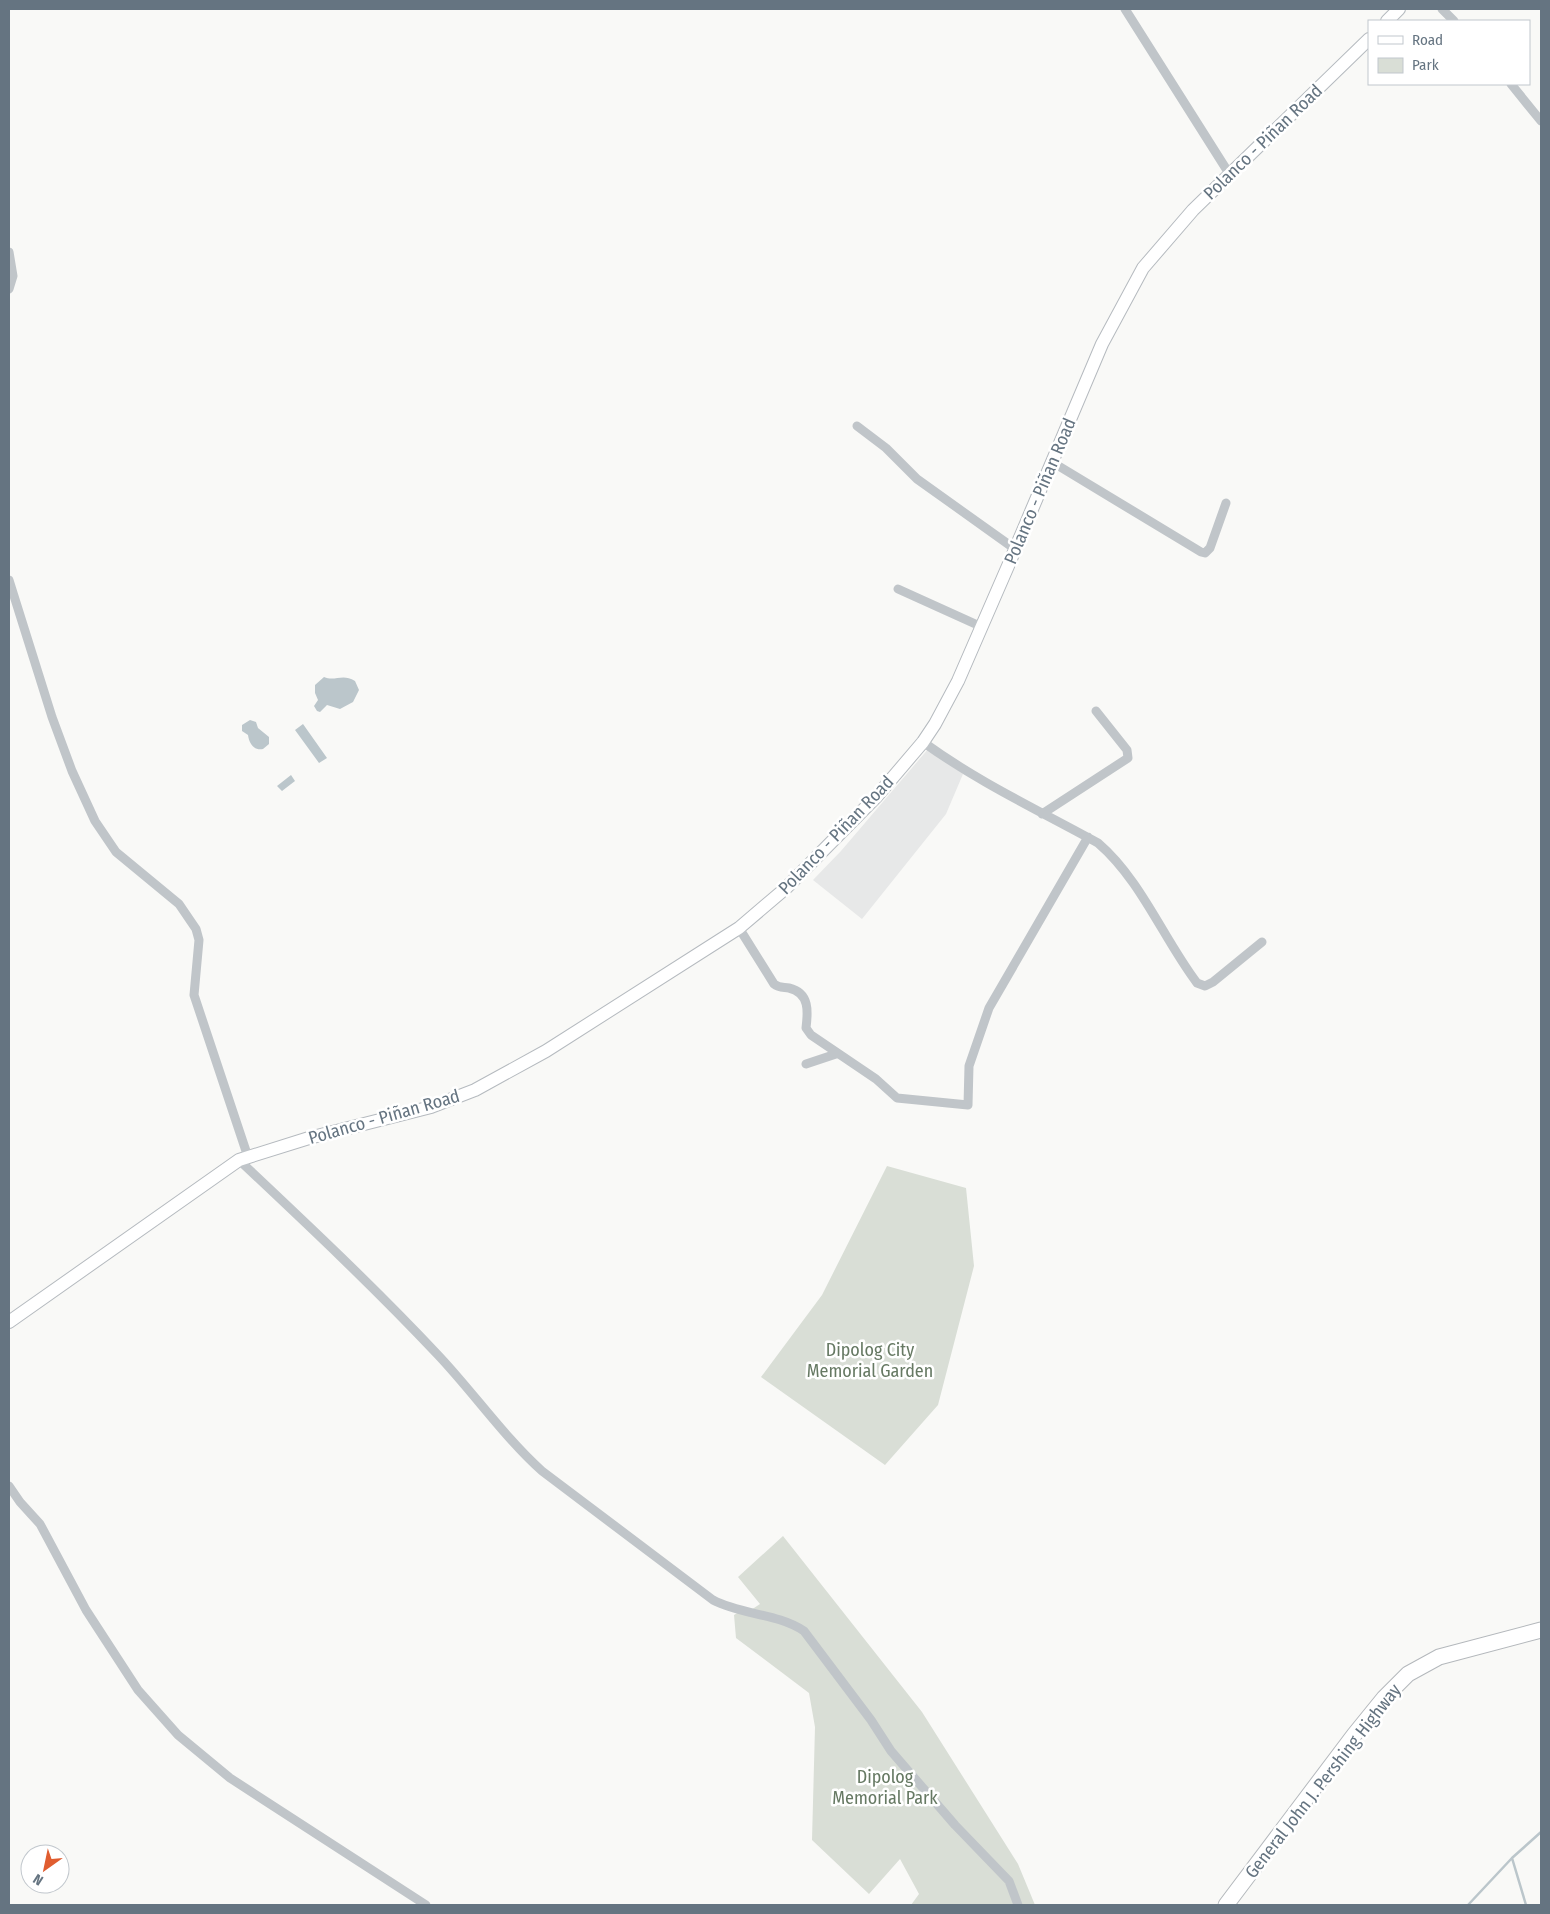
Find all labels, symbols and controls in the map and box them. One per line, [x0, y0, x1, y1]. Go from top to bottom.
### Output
legend [1368, 20, 1530, 85]
text: Road [1412, 31, 1443, 49]
text: Park [1412, 56, 1439, 74]
street label: Polanco - Piñan Road [1199, 80, 1327, 204]
street label: Polanco - Piñan Road [999, 415, 1081, 567]
street label: Polanco - Piñan Road [774, 771, 898, 899]
street label: Polanco - Piñan Road [306, 1085, 462, 1149]
park label: Dipolog City Memorial Garden [807, 1339, 933, 1382]
street label: General John J. Pershing Highway [1240, 1679, 1406, 1883]
park label: Dipolog Memorial Park [832, 1766, 938, 1809]
north arrow [20, 1844, 70, 1894]
text: N [30, 1870, 46, 1889]

